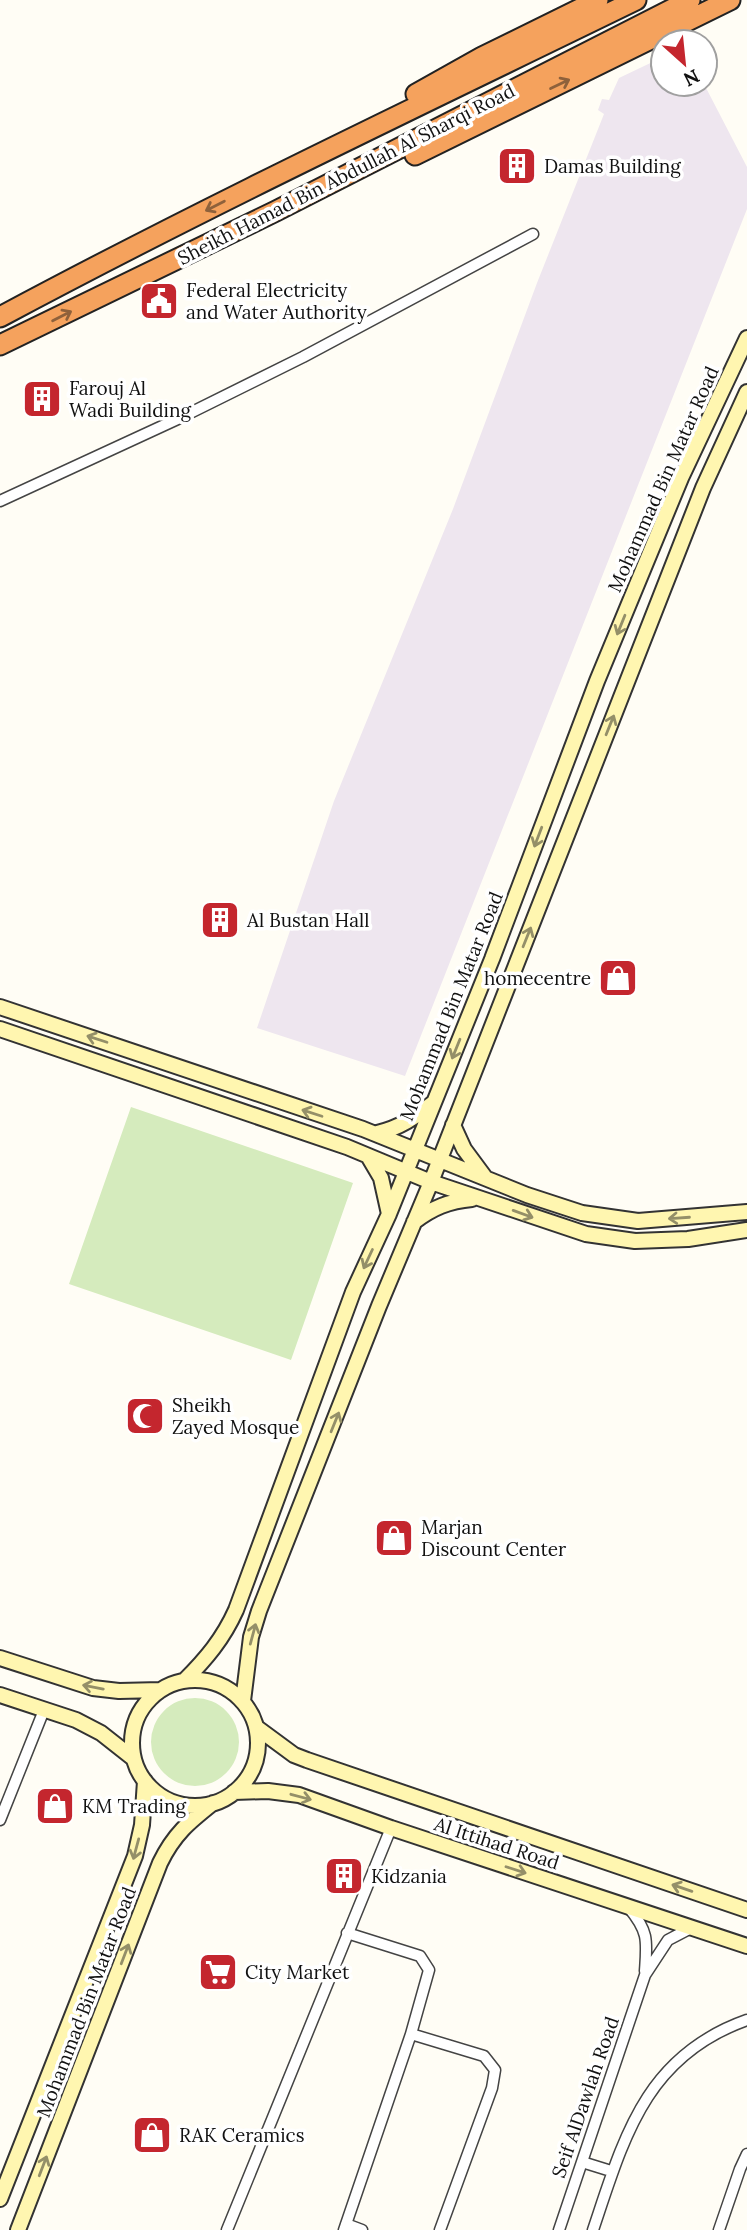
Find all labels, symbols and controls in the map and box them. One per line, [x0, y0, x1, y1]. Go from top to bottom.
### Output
north arrow [649, 28, 719, 98]
text: N [679, 64, 704, 92]
one-way arrow [549, 77, 570, 90]
street label: Sheikh Hamad Bin Abdullah Al Sharqi Road [173, 78, 519, 270]
building icon: Damas Building [496, 145, 538, 187]
place label: Damas Building [544, 154, 681, 178]
one-way arrow [205, 199, 226, 213]
place label: Federal Electricity and Water Authority [186, 278, 367, 324]
public building icon: Federal Electricity and Water Authority [138, 280, 180, 322]
one-way arrow [51, 309, 72, 323]
street label: Mohammad Bin Matar Road [602, 362, 724, 596]
place label: Farouj Al Wadi Building [69, 376, 191, 422]
building icon: Farouj Al Wadi Building [21, 378, 63, 420]
one-way arrow [614, 614, 627, 635]
one-way arrow [605, 715, 618, 737]
one-way arrow [531, 825, 544, 847]
street label: Mohammad Bin Matar Road [394, 888, 508, 1124]
building icon: Al Bustan Hall [199, 899, 241, 941]
place label: Al Bustan Hall [246, 908, 369, 932]
one-way arrow [521, 926, 534, 948]
shop icon: homecentre [597, 957, 639, 999]
place label: homecentre [484, 966, 591, 990]
one-way arrow [86, 1032, 108, 1044]
one-way arrow [448, 1037, 461, 1059]
one-way arrow [301, 1106, 323, 1119]
one-way arrow [511, 1209, 533, 1221]
one-way arrow [668, 1212, 691, 1225]
one-way arrow [361, 1248, 375, 1269]
place label: Sheikh Zayed Mosque [172, 1393, 299, 1439]
mosque icon: Sheikh Zayed Mosque [124, 1395, 166, 1437]
one-way arrow [329, 1411, 342, 1433]
place label: Marjan Discount Center [421, 1515, 567, 1561]
shop icon: Marjan Discount Center [373, 1517, 415, 1559]
one-way arrow [247, 1623, 260, 1645]
one-way arrow [82, 1679, 105, 1693]
shop icon: KM Trading [34, 1785, 76, 1827]
one-way arrow [289, 1791, 312, 1804]
place label: KM Trading [82, 1794, 186, 1818]
street label: Al Ittihad Road [431, 1811, 563, 1874]
one-way arrow [129, 1837, 142, 1859]
building icon: Kidzania [323, 1855, 365, 1897]
place label: Kidzania [371, 1864, 447, 1888]
one-way arrow [505, 1864, 527, 1877]
one-way arrow [672, 1881, 694, 1893]
street label: Mohammad Bin Matar Road [31, 1883, 141, 2121]
one-way arrow [120, 1944, 133, 1966]
supermarket icon: City Market [197, 1951, 239, 1993]
place label: City Market [245, 1960, 350, 1984]
street label: Seif AlDawlah Road [546, 2013, 624, 2181]
shop icon: RAK Ceramics [131, 2114, 173, 2156]
place label: RAK Ceramics [179, 2123, 305, 2147]
one-way arrow [38, 2156, 51, 2178]

